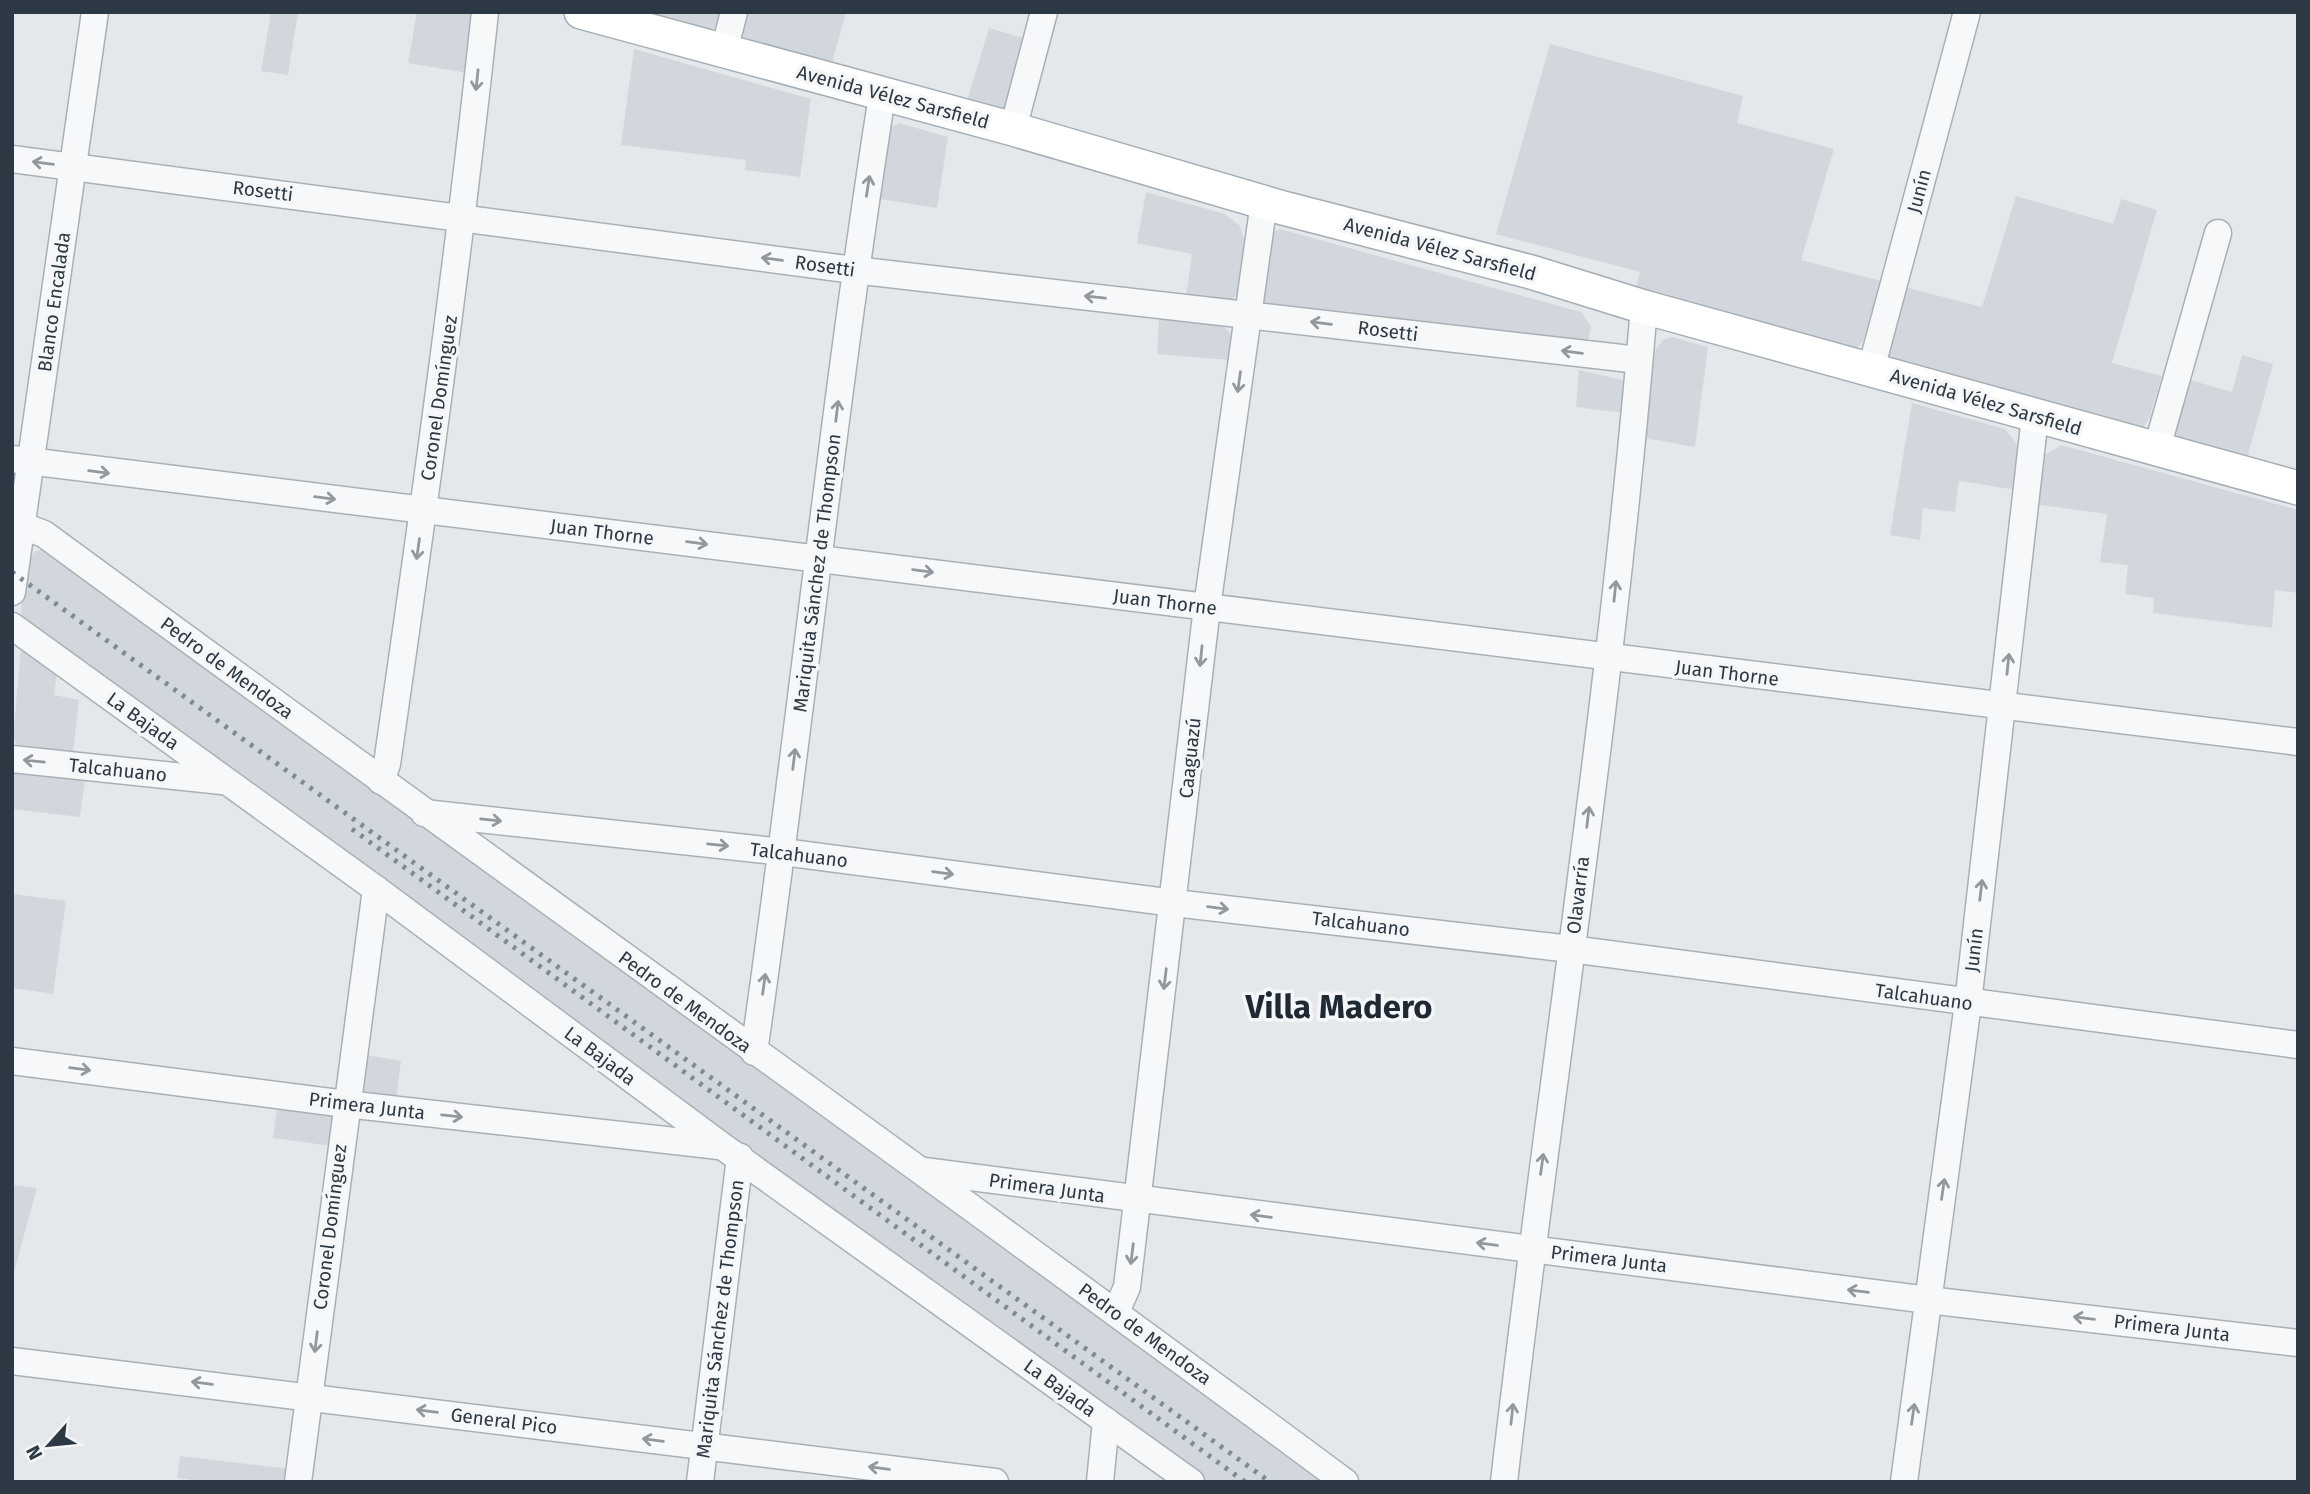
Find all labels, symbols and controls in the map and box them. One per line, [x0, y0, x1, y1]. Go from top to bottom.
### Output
street label: Avenida Vélez Sarsfield [794, 60, 992, 134]
one-way arrow [471, 68, 484, 91]
one-way arrow [32, 156, 55, 169]
street label: Junín [1902, 167, 1936, 215]
one-way arrow [862, 175, 875, 198]
street label: Rosetti [232, 176, 294, 206]
street label: Avenida Vélez Sarsfield [1341, 212, 1539, 286]
street label: Blanco Encalada [33, 231, 75, 373]
street label: Rosetti [793, 250, 857, 282]
one-way arrow [761, 252, 784, 265]
one-way arrow [1084, 291, 1107, 304]
street label: Coronel Domínguez [416, 314, 462, 482]
one-way arrow [1311, 316, 1333, 329]
street label: Rosetti [1357, 316, 1419, 346]
one-way arrow [1561, 345, 1584, 358]
street label: Avenida Vélez Sarsfield [1888, 364, 2084, 440]
one-way arrow [1232, 370, 1245, 393]
one-way arrow [830, 401, 843, 423]
street label: Mariquita Sánchez de Thompson [788, 432, 846, 714]
one-way arrow [87, 465, 110, 478]
one-way arrow [313, 492, 336, 505]
street label: Juan Thorne [549, 514, 655, 550]
one-way arrow [411, 537, 424, 560]
one-way arrow [685, 537, 708, 550]
one-way arrow [911, 564, 934, 577]
one-way arrow [1609, 580, 1622, 603]
street label: Juan Thorne [1112, 584, 1218, 620]
street label: Pedro de Mendoza [156, 612, 298, 724]
one-way arrow [1194, 644, 1207, 667]
one-way arrow [2002, 653, 2015, 676]
street label: Juan Thorne [1674, 655, 1780, 691]
street label: La Bajada [102, 687, 184, 755]
street label: Caaguazú [1174, 716, 1206, 800]
one-way arrow [788, 748, 801, 771]
street label: Talcahuano [68, 753, 168, 787]
one-way arrow [24, 754, 46, 767]
one-way arrow [1581, 806, 1594, 829]
one-way arrow [480, 814, 502, 827]
street label: Talcahuano [749, 838, 849, 872]
one-way arrow [706, 839, 728, 852]
street label: Olavarría [1562, 855, 1594, 935]
one-way arrow [932, 867, 954, 880]
one-way arrow [1975, 879, 1988, 902]
one-way arrow [1206, 901, 1229, 914]
street label: Talcahuano [1311, 907, 1411, 941]
street label: Junín [1960, 927, 1988, 973]
street label: Pedro de Mendoza [614, 946, 756, 1058]
one-way arrow [1159, 968, 1172, 990]
one-way arrow [758, 973, 771, 996]
street label: Talcahuano [1874, 979, 1974, 1015]
district label: Villa Madero [1244, 987, 1433, 1027]
street label: La Bajada [560, 1022, 640, 1090]
one-way arrow [68, 1063, 91, 1076]
street label: Primera Junta [307, 1087, 427, 1125]
one-way arrow [440, 1109, 462, 1122]
street label: Coronel Domínguez [308, 1143, 352, 1311]
one-way arrow [1536, 1153, 1549, 1176]
street label: Primera Junta [987, 1168, 1107, 1208]
street label: Mariquita Sánchez de Thompson [691, 1178, 749, 1460]
one-way arrow [1936, 1178, 1949, 1200]
one-way arrow [1250, 1209, 1273, 1222]
one-way arrow [1476, 1237, 1498, 1250]
street label: Primera Junta [1549, 1240, 1669, 1278]
one-way arrow [1125, 1242, 1138, 1265]
street label: Pedro de Mendoza [1074, 1278, 1216, 1390]
one-way arrow [1847, 1284, 1870, 1297]
street label: Primera Junta [2112, 1309, 2232, 1347]
one-way arrow [2073, 1312, 2096, 1325]
one-way arrow [309, 1330, 322, 1353]
street label: La Bajada [1019, 1354, 1101, 1422]
one-way arrow [191, 1377, 213, 1390]
street label: General Pico [449, 1403, 559, 1439]
one-way arrow [1506, 1403, 1519, 1426]
one-way arrow [1906, 1403, 1919, 1426]
one-way arrow [417, 1405, 439, 1418]
north arrow [14, 1410, 84, 1480]
one-way arrow [642, 1434, 665, 1447]
text: N [21, 1442, 47, 1463]
one-way arrow [868, 1461, 891, 1474]

